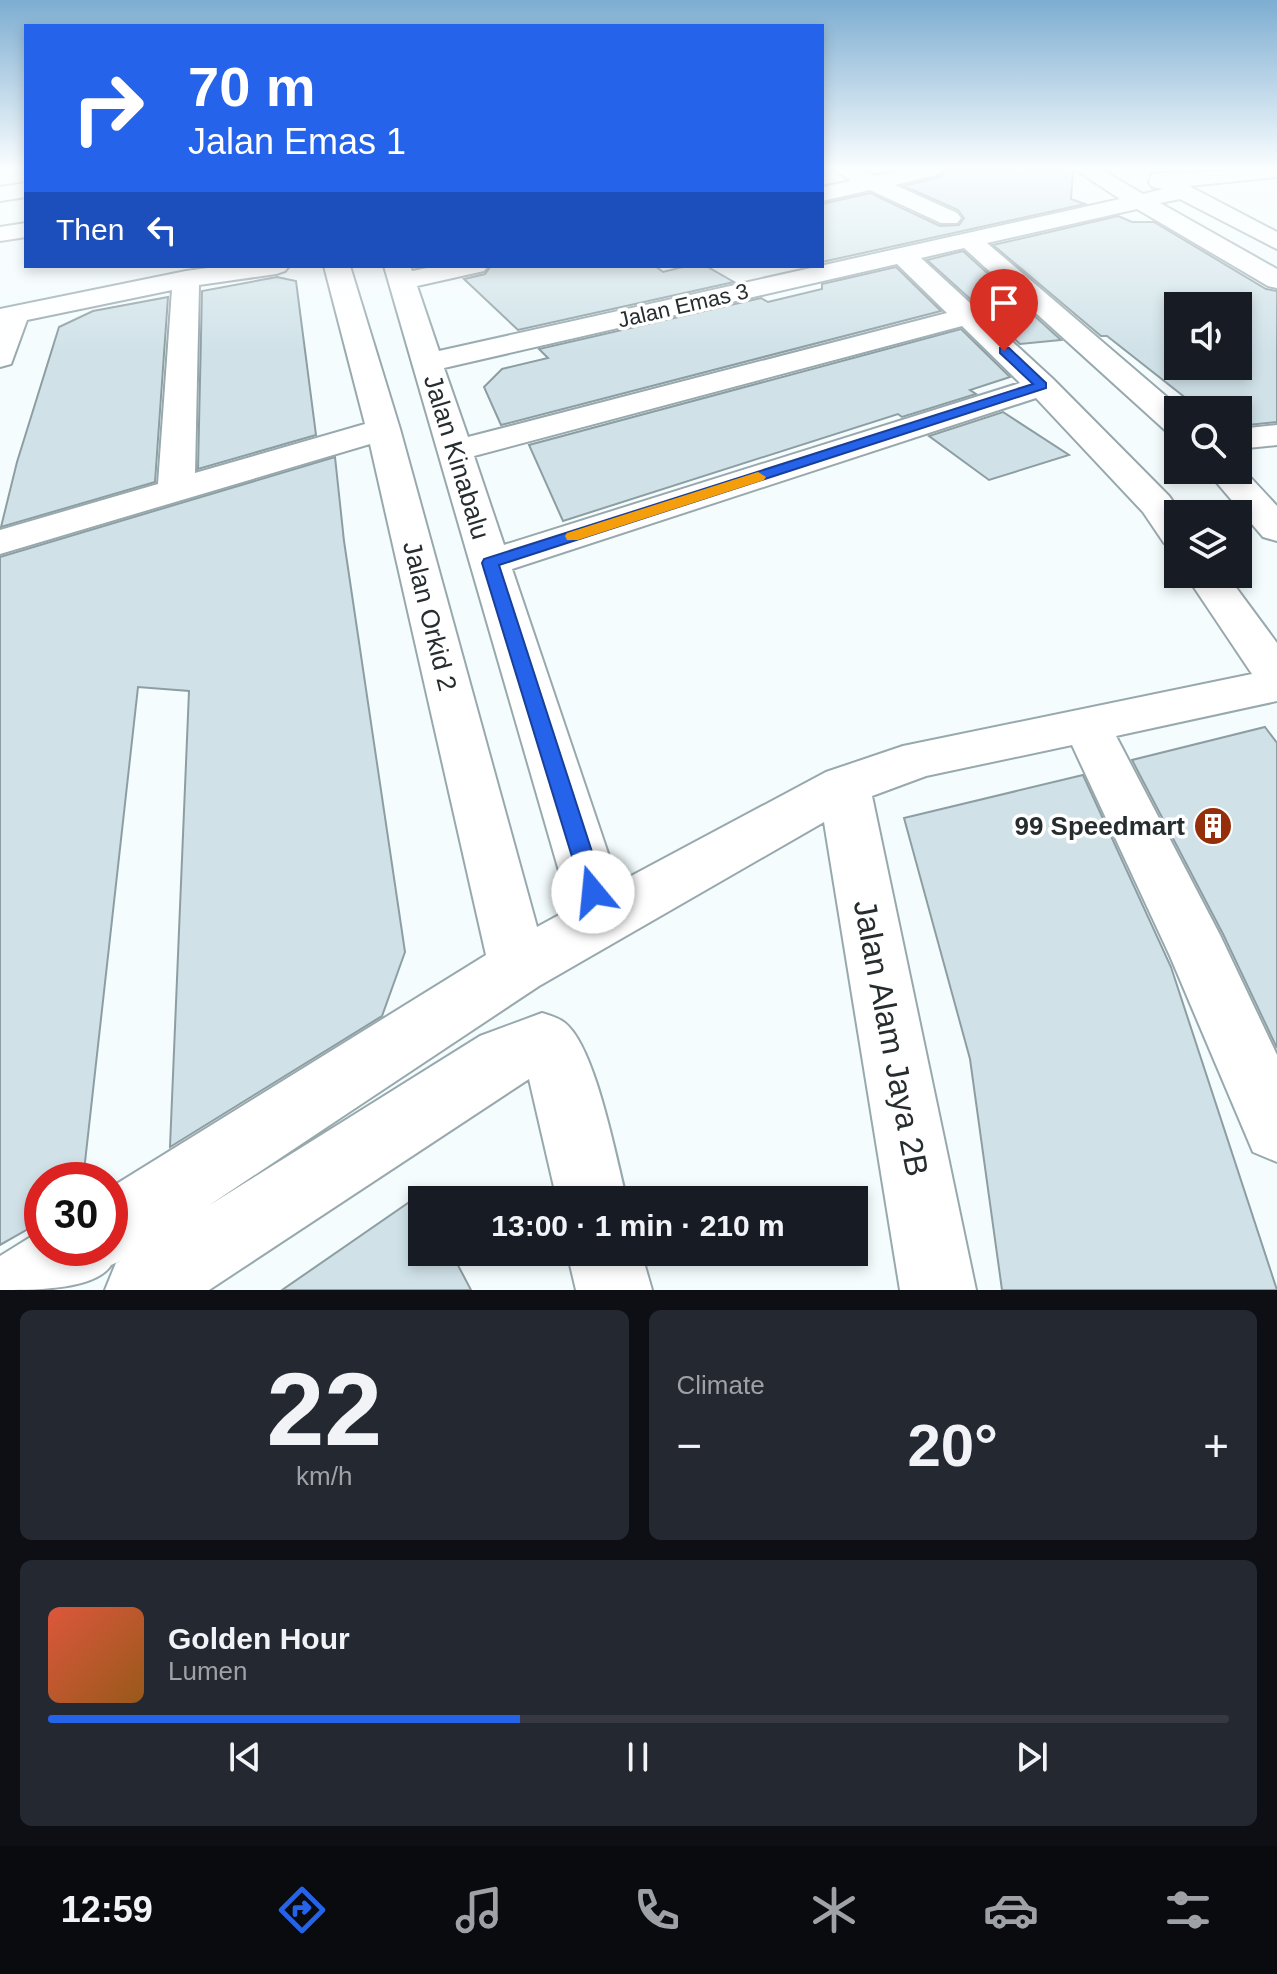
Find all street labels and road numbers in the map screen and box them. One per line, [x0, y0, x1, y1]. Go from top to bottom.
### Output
street label: Jalan Emas 3 [615, 278, 751, 333]
street label: Jalan Kinabalu [418, 371, 496, 543]
street label: Jalan Orkid 2 [397, 538, 463, 694]
street label: Jalan Alam Jaya 2B [847, 897, 935, 1179]

